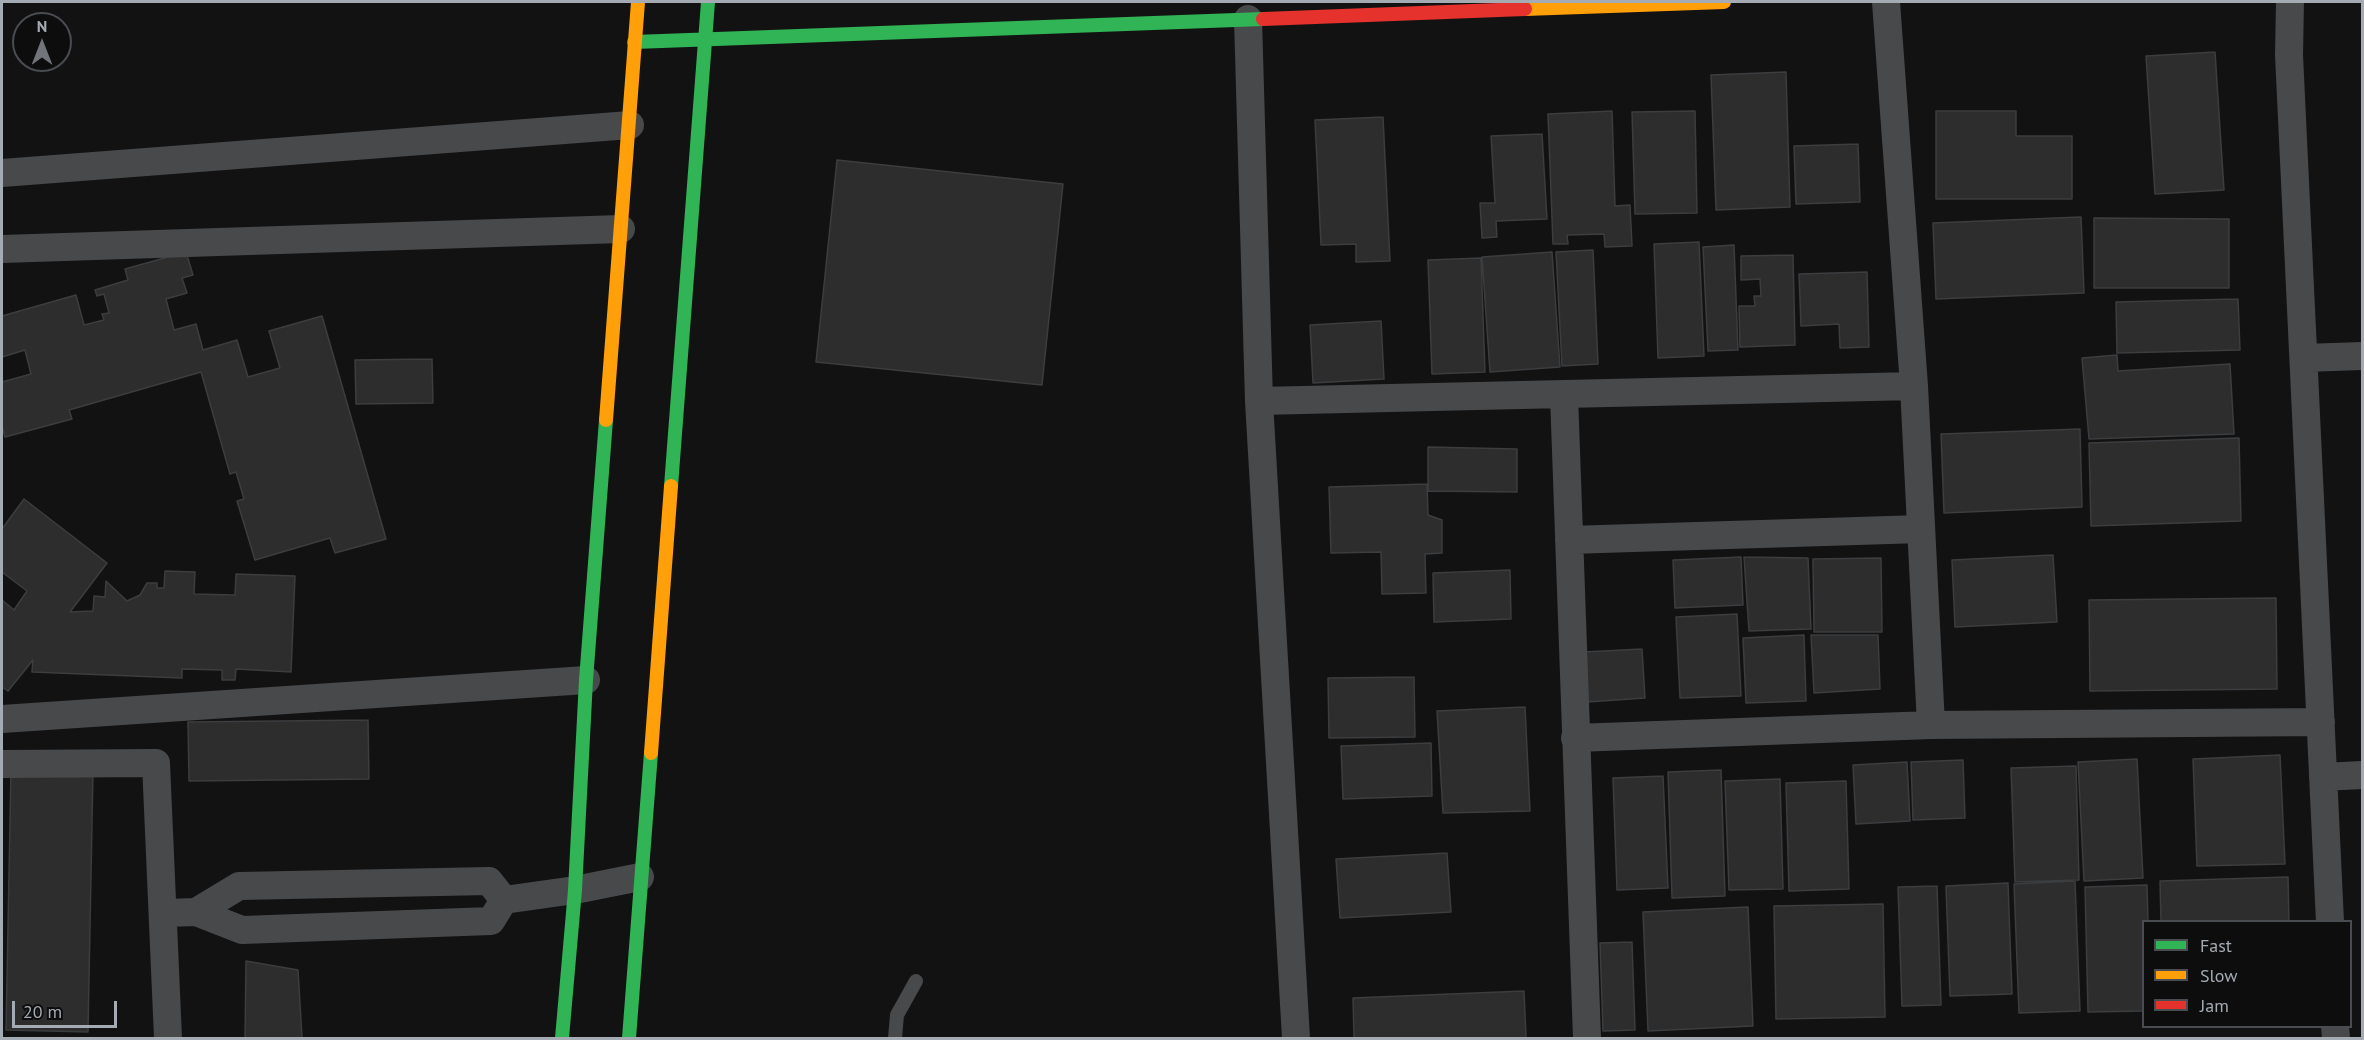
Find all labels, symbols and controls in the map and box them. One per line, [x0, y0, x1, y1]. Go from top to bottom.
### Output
north arrow [12, 12, 72, 72]
text: N [37, 16, 47, 36]
legend [2142, 920, 2352, 1028]
text: Fast [2200, 934, 2232, 957]
text: Slow [2200, 964, 2238, 987]
scale bar [15, 989, 120, 1027]
text: Jam [2200, 994, 2229, 1017]
text: 20 m [23, 1000, 62, 1023]

